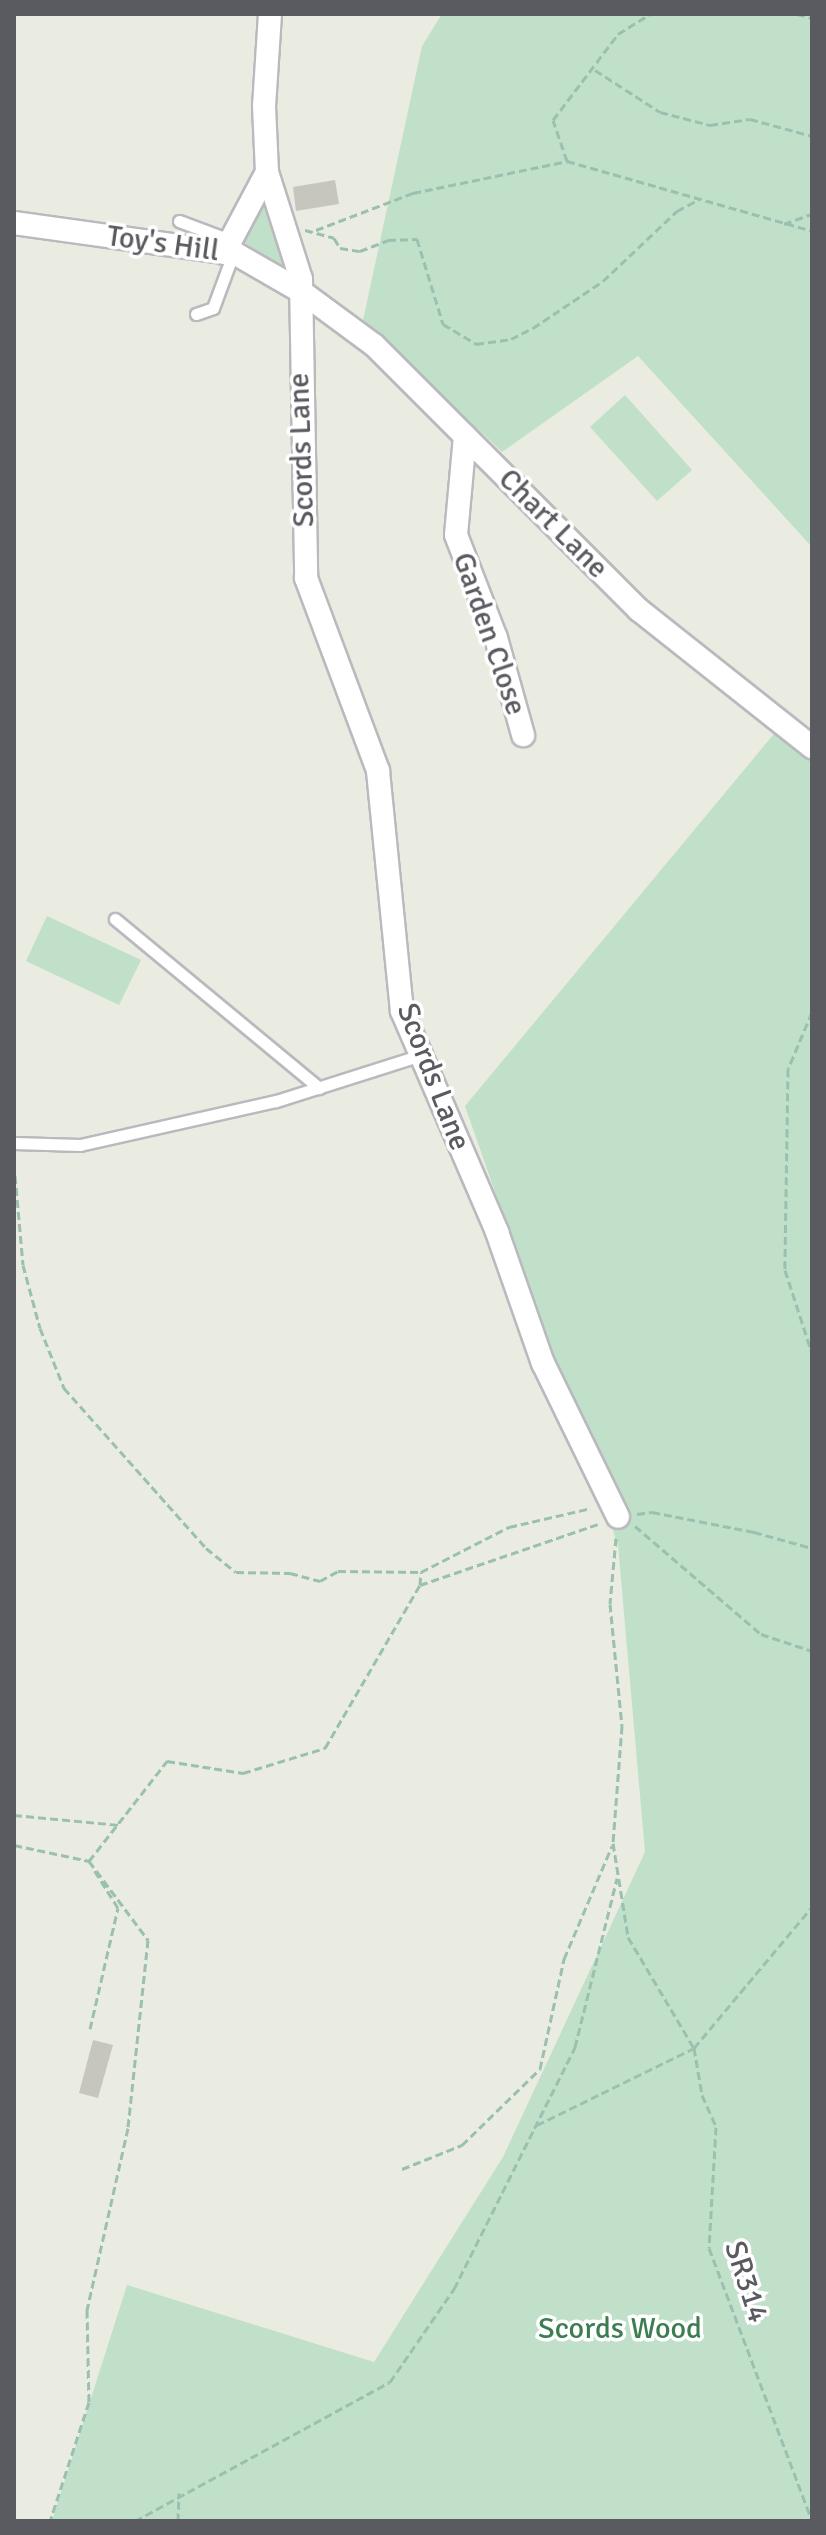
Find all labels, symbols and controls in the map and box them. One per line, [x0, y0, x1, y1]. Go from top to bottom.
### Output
street label: Toy's Hill [105, 218, 221, 270]
street label: Scords Lane [281, 372, 323, 528]
street label: Chart Lane [491, 462, 615, 586]
street label: Garden Close [444, 548, 534, 720]
street label: Scords Lane [388, 998, 478, 1156]
street label: SR314 [716, 2237, 776, 2327]
park label: Scords Wood [538, 2311, 702, 2347]

